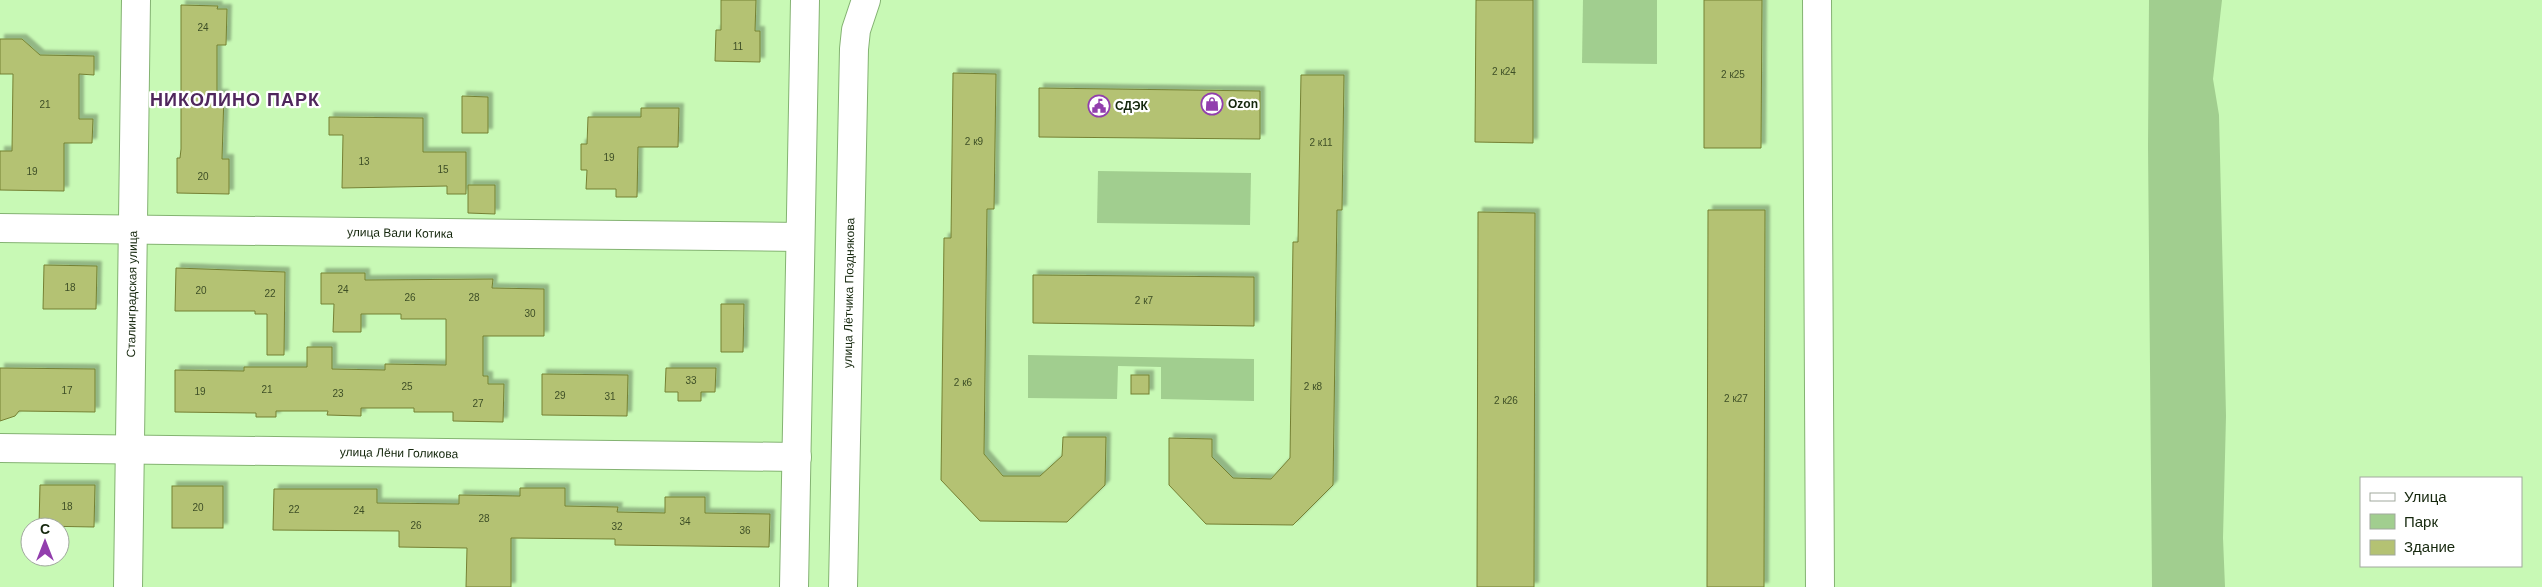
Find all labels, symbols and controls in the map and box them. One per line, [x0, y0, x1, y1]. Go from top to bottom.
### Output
house number: 24 [197, 22, 209, 33]
house number: 11 [733, 41, 744, 52]
house number: 2 к24 [1492, 66, 1516, 77]
house number: 2 к25 [1721, 69, 1745, 80]
district label: НИКОЛИНО ПАРК [150, 90, 320, 110]
shop icon: Ozon [1200, 92, 1224, 116]
public building icon: СДЭК [1087, 94, 1111, 118]
place label: Ozon [1228, 97, 1258, 111]
house number: 21 [39, 99, 51, 110]
place label: СДЭК [1115, 99, 1149, 113]
house number: 2 к9 [965, 136, 984, 147]
house number: 2 к11 [1309, 137, 1333, 148]
house number: 19 [603, 152, 615, 163]
house number: 13 [358, 156, 370, 167]
house number: 15 [437, 164, 449, 175]
house number: 19 [26, 166, 38, 177]
house number: 20 [197, 171, 209, 182]
street label: улица Лётчика Позднякова [841, 217, 857, 368]
street label: улица Вали Котика [347, 225, 453, 241]
street label: Сталинградская улица [124, 230, 140, 358]
house number: 18 [64, 282, 76, 293]
house number: 24 [337, 284, 349, 295]
house number: 20 [195, 285, 207, 296]
house number: 22 [264, 288, 276, 299]
house number: 26 [404, 292, 416, 303]
house number: 28 [468, 292, 480, 303]
house number: 2 к7 [1135, 295, 1154, 306]
house number: 30 [524, 308, 536, 319]
house number: 33 [685, 375, 697, 386]
house number: 2 к6 [954, 377, 973, 388]
house number: 25 [401, 381, 413, 392]
house number: 2 к8 [1304, 381, 1323, 392]
house number: 21 [261, 384, 273, 395]
house number: 17 [61, 385, 73, 396]
house number: 19 [194, 386, 206, 397]
house number: 23 [332, 388, 344, 399]
house number: 29 [554, 390, 566, 401]
house number: 31 [604, 391, 616, 402]
house number: 2 к27 [1724, 393, 1748, 404]
house number: 2 к26 [1494, 395, 1518, 406]
house number: 27 [472, 398, 484, 409]
street label: улица Лёни Голикова [340, 445, 459, 461]
legend [2360, 477, 2522, 567]
text: Улица [2404, 488, 2447, 505]
house number: 18 [61, 501, 73, 512]
house number: 20 [192, 502, 204, 513]
house number: 22 [288, 504, 300, 515]
house number: 24 [353, 505, 365, 516]
house number: 28 [478, 513, 490, 524]
text: Парк [2404, 513, 2438, 530]
house number: 34 [679, 516, 691, 527]
north arrow [20, 517, 70, 567]
house number: 26 [410, 520, 422, 531]
text: С [40, 521, 50, 537]
house number: 32 [611, 521, 623, 532]
house number: 36 [739, 525, 751, 536]
text: Здание [2404, 538, 2455, 555]

